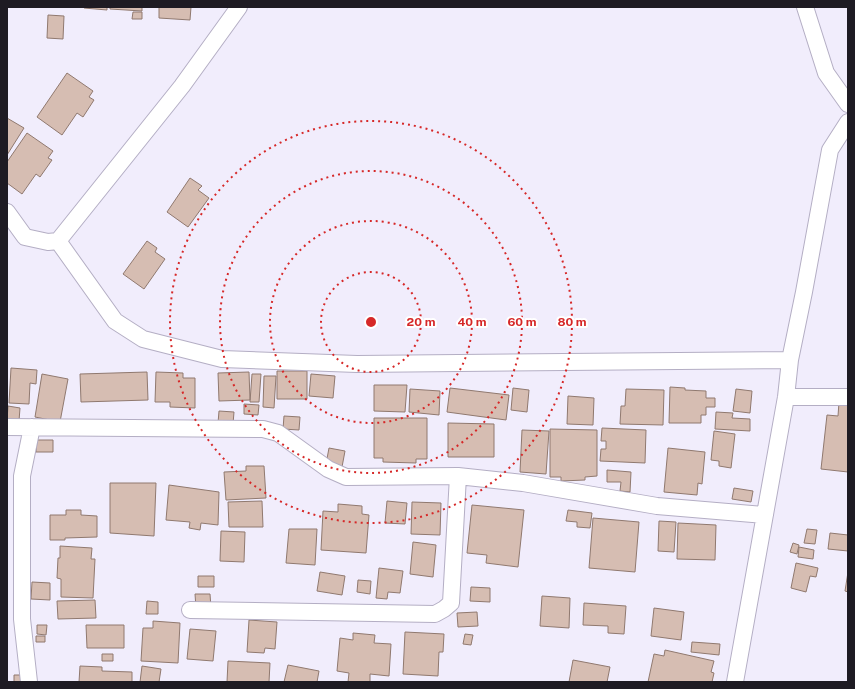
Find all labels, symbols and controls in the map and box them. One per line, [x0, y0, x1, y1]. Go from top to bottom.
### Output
centre of rings [364, 315, 378, 329]
text: 20 m [407, 315, 436, 329]
text: 40 m [457, 315, 487, 329]
text: 60 m [507, 315, 537, 329]
text: 80 m [557, 315, 587, 329]

